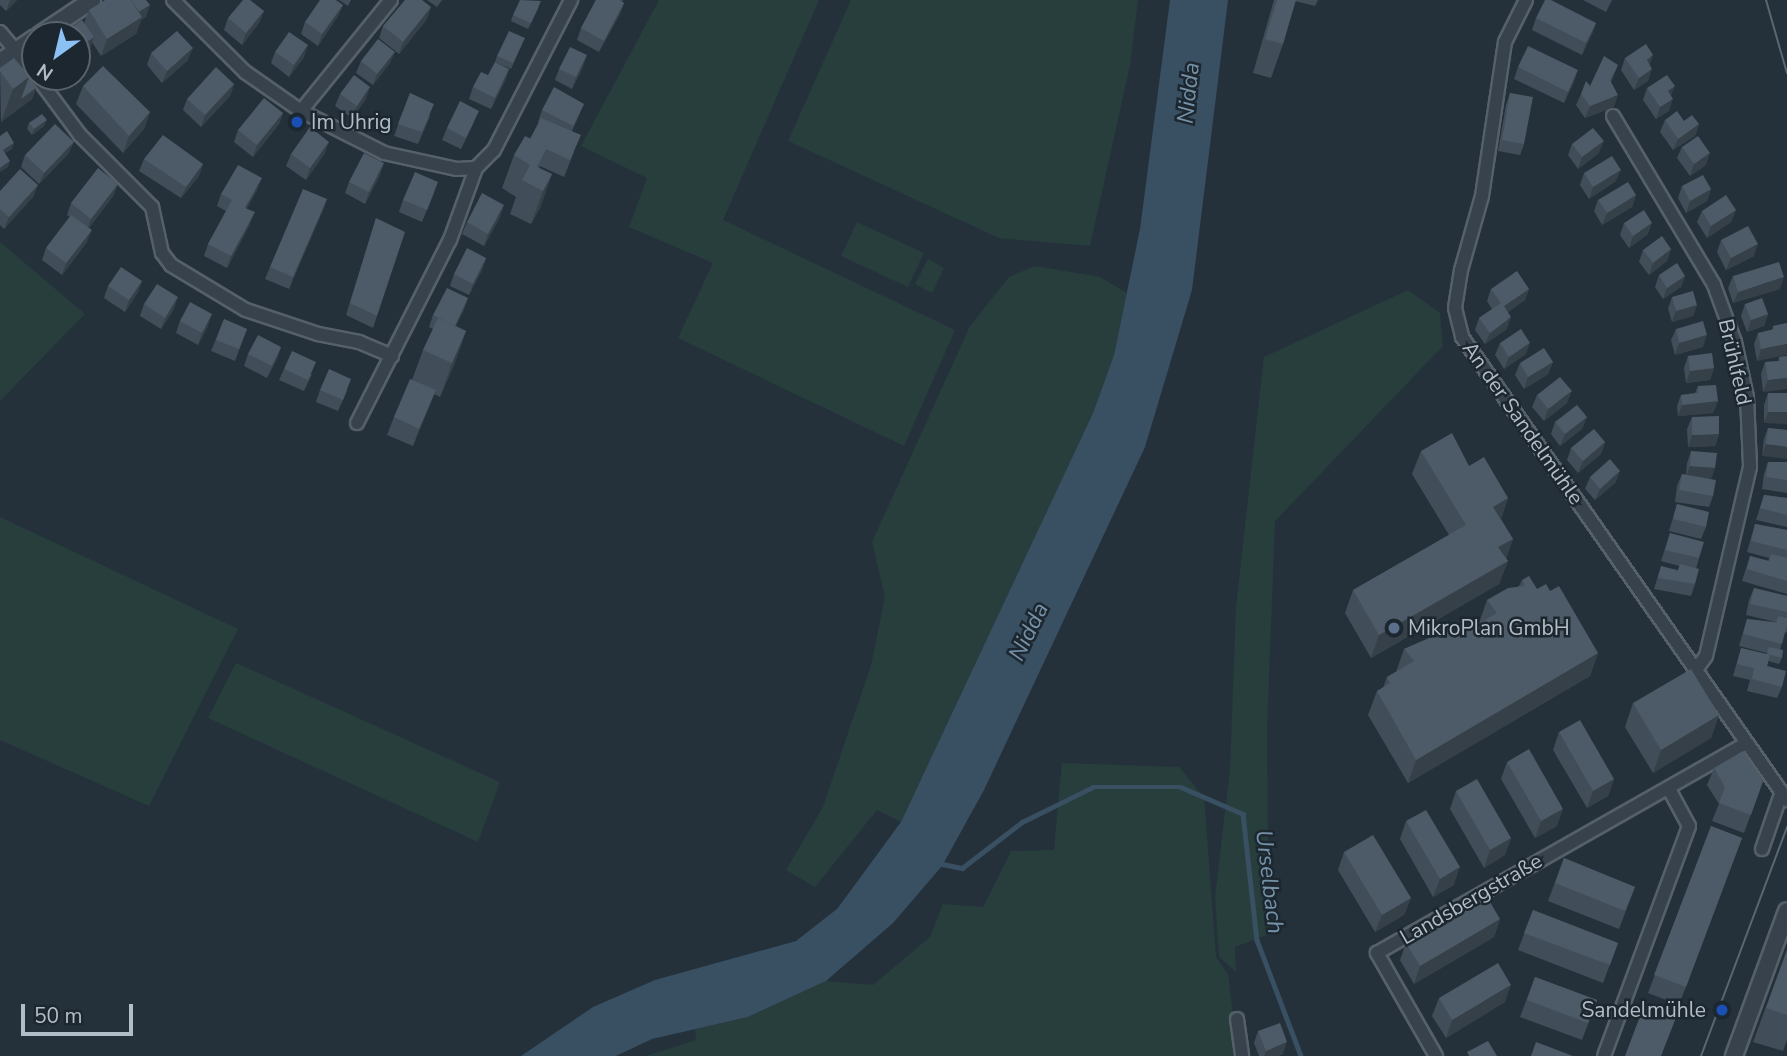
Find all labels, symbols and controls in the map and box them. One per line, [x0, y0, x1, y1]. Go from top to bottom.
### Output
north arrow [21, 21, 91, 91]
text: N [32, 57, 59, 87]
water label: Nidda [1172, 61, 1206, 125]
place label: Im Uhrig [311, 109, 392, 135]
marker: Im Uhrig [289, 114, 305, 130]
street label: Brühlfeld [1713, 316, 1757, 408]
street label: An der Sandelmühle [1457, 337, 1589, 509]
water label: Nidda [1003, 598, 1055, 666]
place label: MikroPlan GmbH [1408, 615, 1570, 641]
marker: MikroPlan GmbH [1386, 620, 1402, 636]
water label: Urselbach [1249, 829, 1289, 935]
street label: Landsbergstraße [1395, 848, 1547, 950]
scale bar [24, 990, 136, 1034]
place label: Sandelmühle [1581, 997, 1706, 1023]
marker: Sandelmühle [1712, 1000, 1732, 1020]
text: 50 m [34, 1002, 83, 1030]

